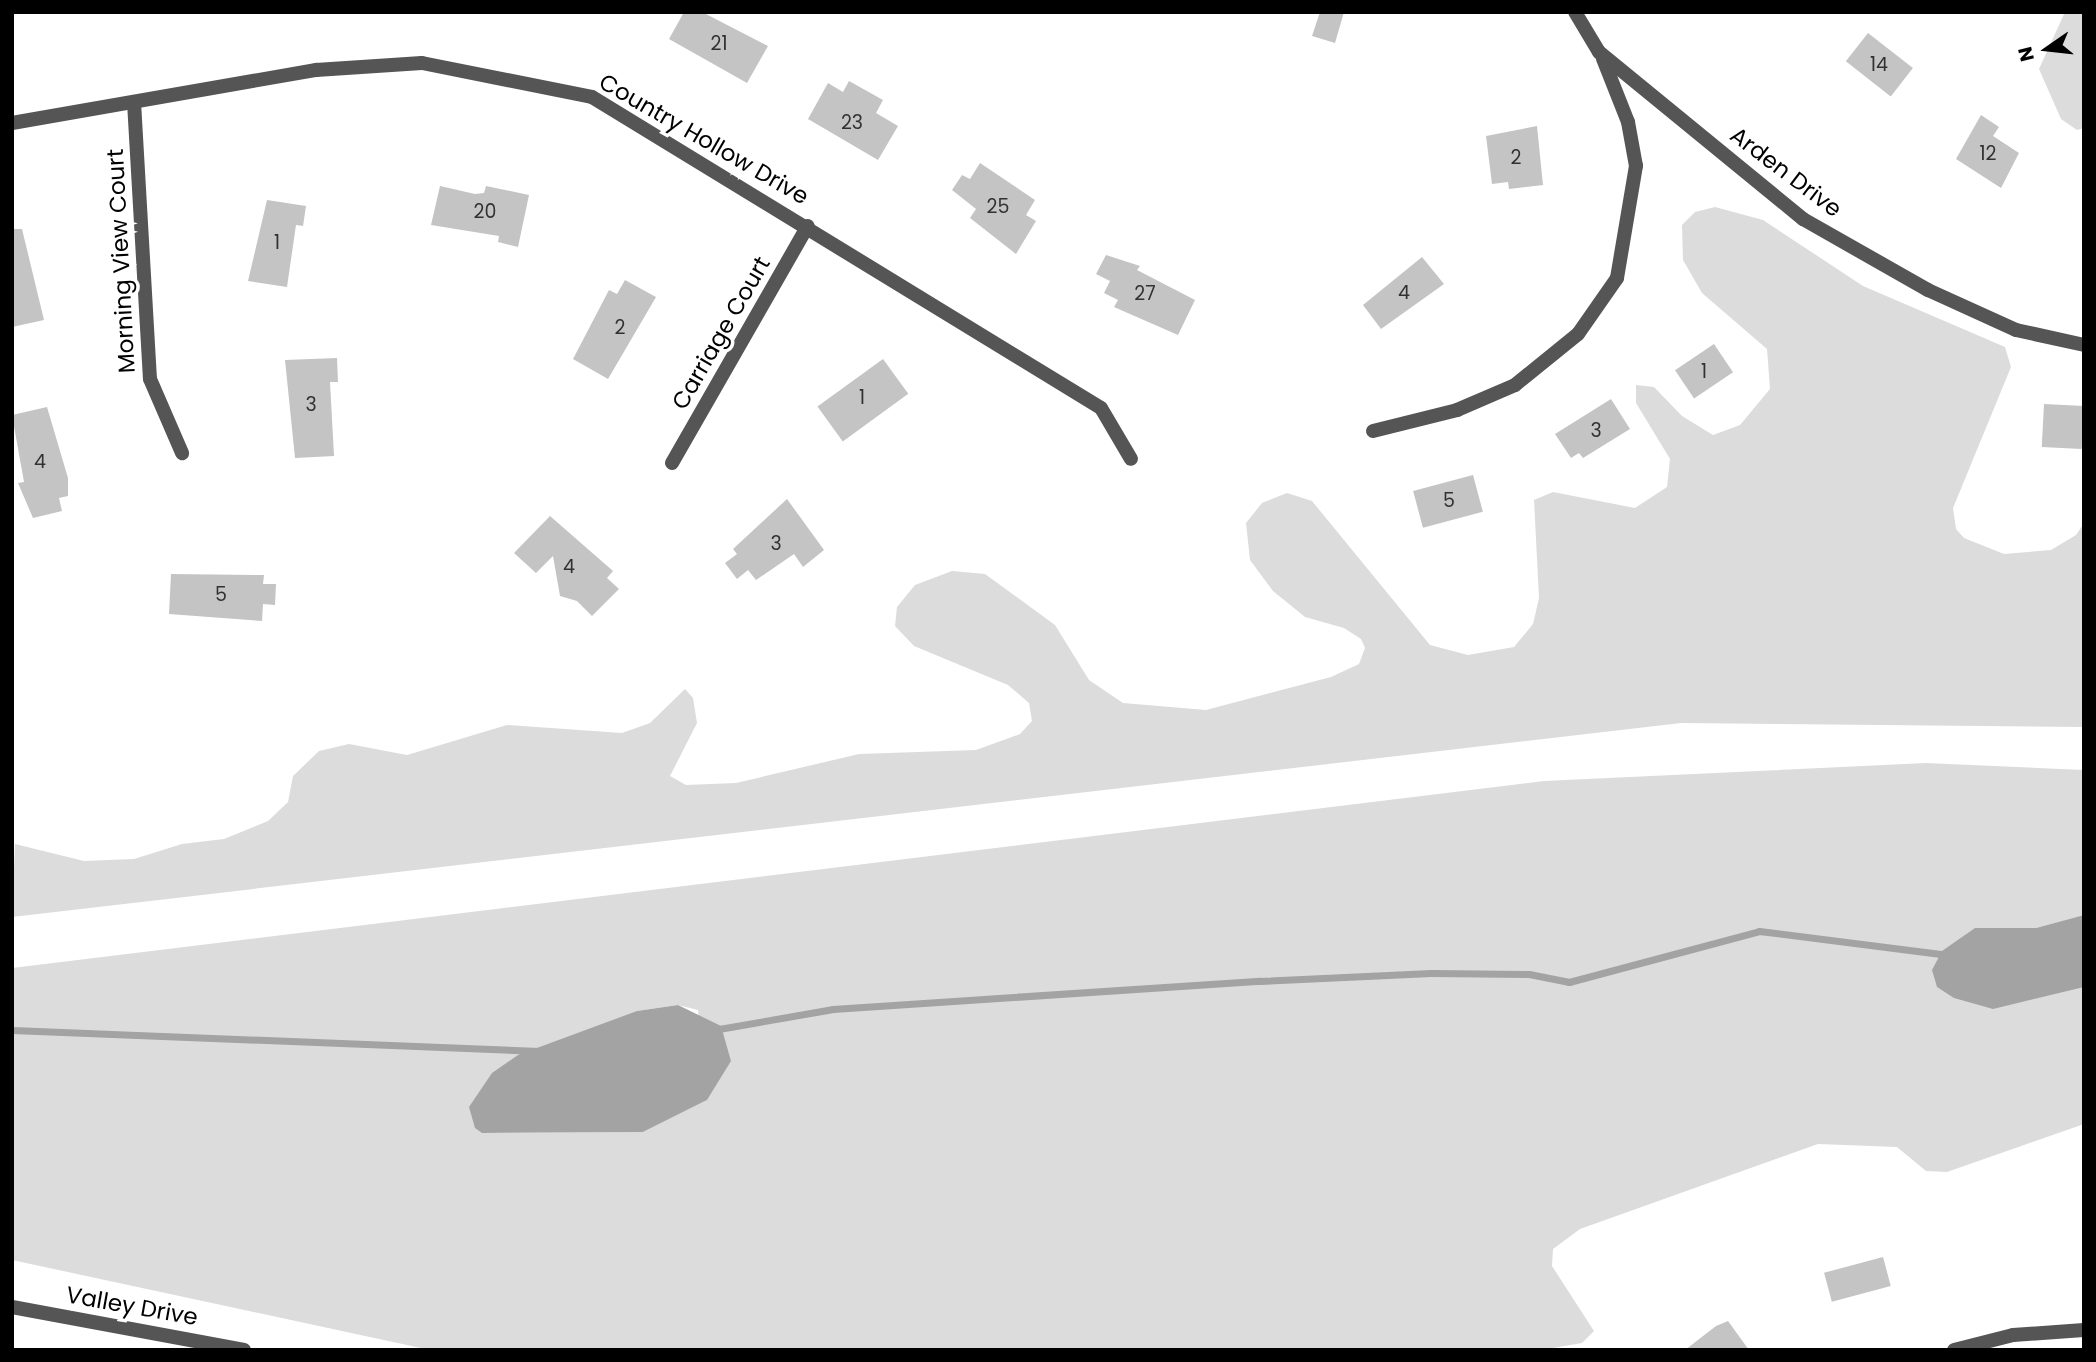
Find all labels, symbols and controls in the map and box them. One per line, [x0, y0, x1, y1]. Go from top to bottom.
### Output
north arrow [2012, 14, 2082, 84]
house number: 21 [710, 33, 728, 55]
text: N [2011, 44, 2041, 64]
house number: 14 [1870, 54, 1888, 76]
street label: Country Hollow Drive [594, 68, 814, 210]
house number: 23 [841, 112, 863, 134]
street label: Arden Drive [1725, 121, 1847, 223]
house number: 12 [1979, 143, 1997, 165]
house number: 2 [1511, 147, 1521, 169]
street label: Morning View Court [101, 148, 141, 374]
house number: 25 [987, 196, 1009, 218]
house number: 20 [474, 201, 496, 223]
house number: 1 [274, 232, 280, 254]
street label: Carriage Court [666, 252, 776, 414]
house number: 4 [1398, 282, 1410, 304]
house number: 27 [1134, 283, 1156, 305]
house number: 2 [615, 317, 625, 339]
house number: 1 [1701, 361, 1707, 383]
house number: 1 [859, 387, 865, 409]
house number: 3 [305, 394, 317, 416]
house number: 3 [1590, 420, 1602, 442]
house number: 4 [34, 451, 46, 473]
house number: 5 [1443, 490, 1455, 512]
house number: 3 [770, 533, 782, 555]
house number: 4 [563, 556, 575, 578]
house number: 5 [215, 584, 227, 606]
street label: Valley Drive [64, 1281, 200, 1331]

